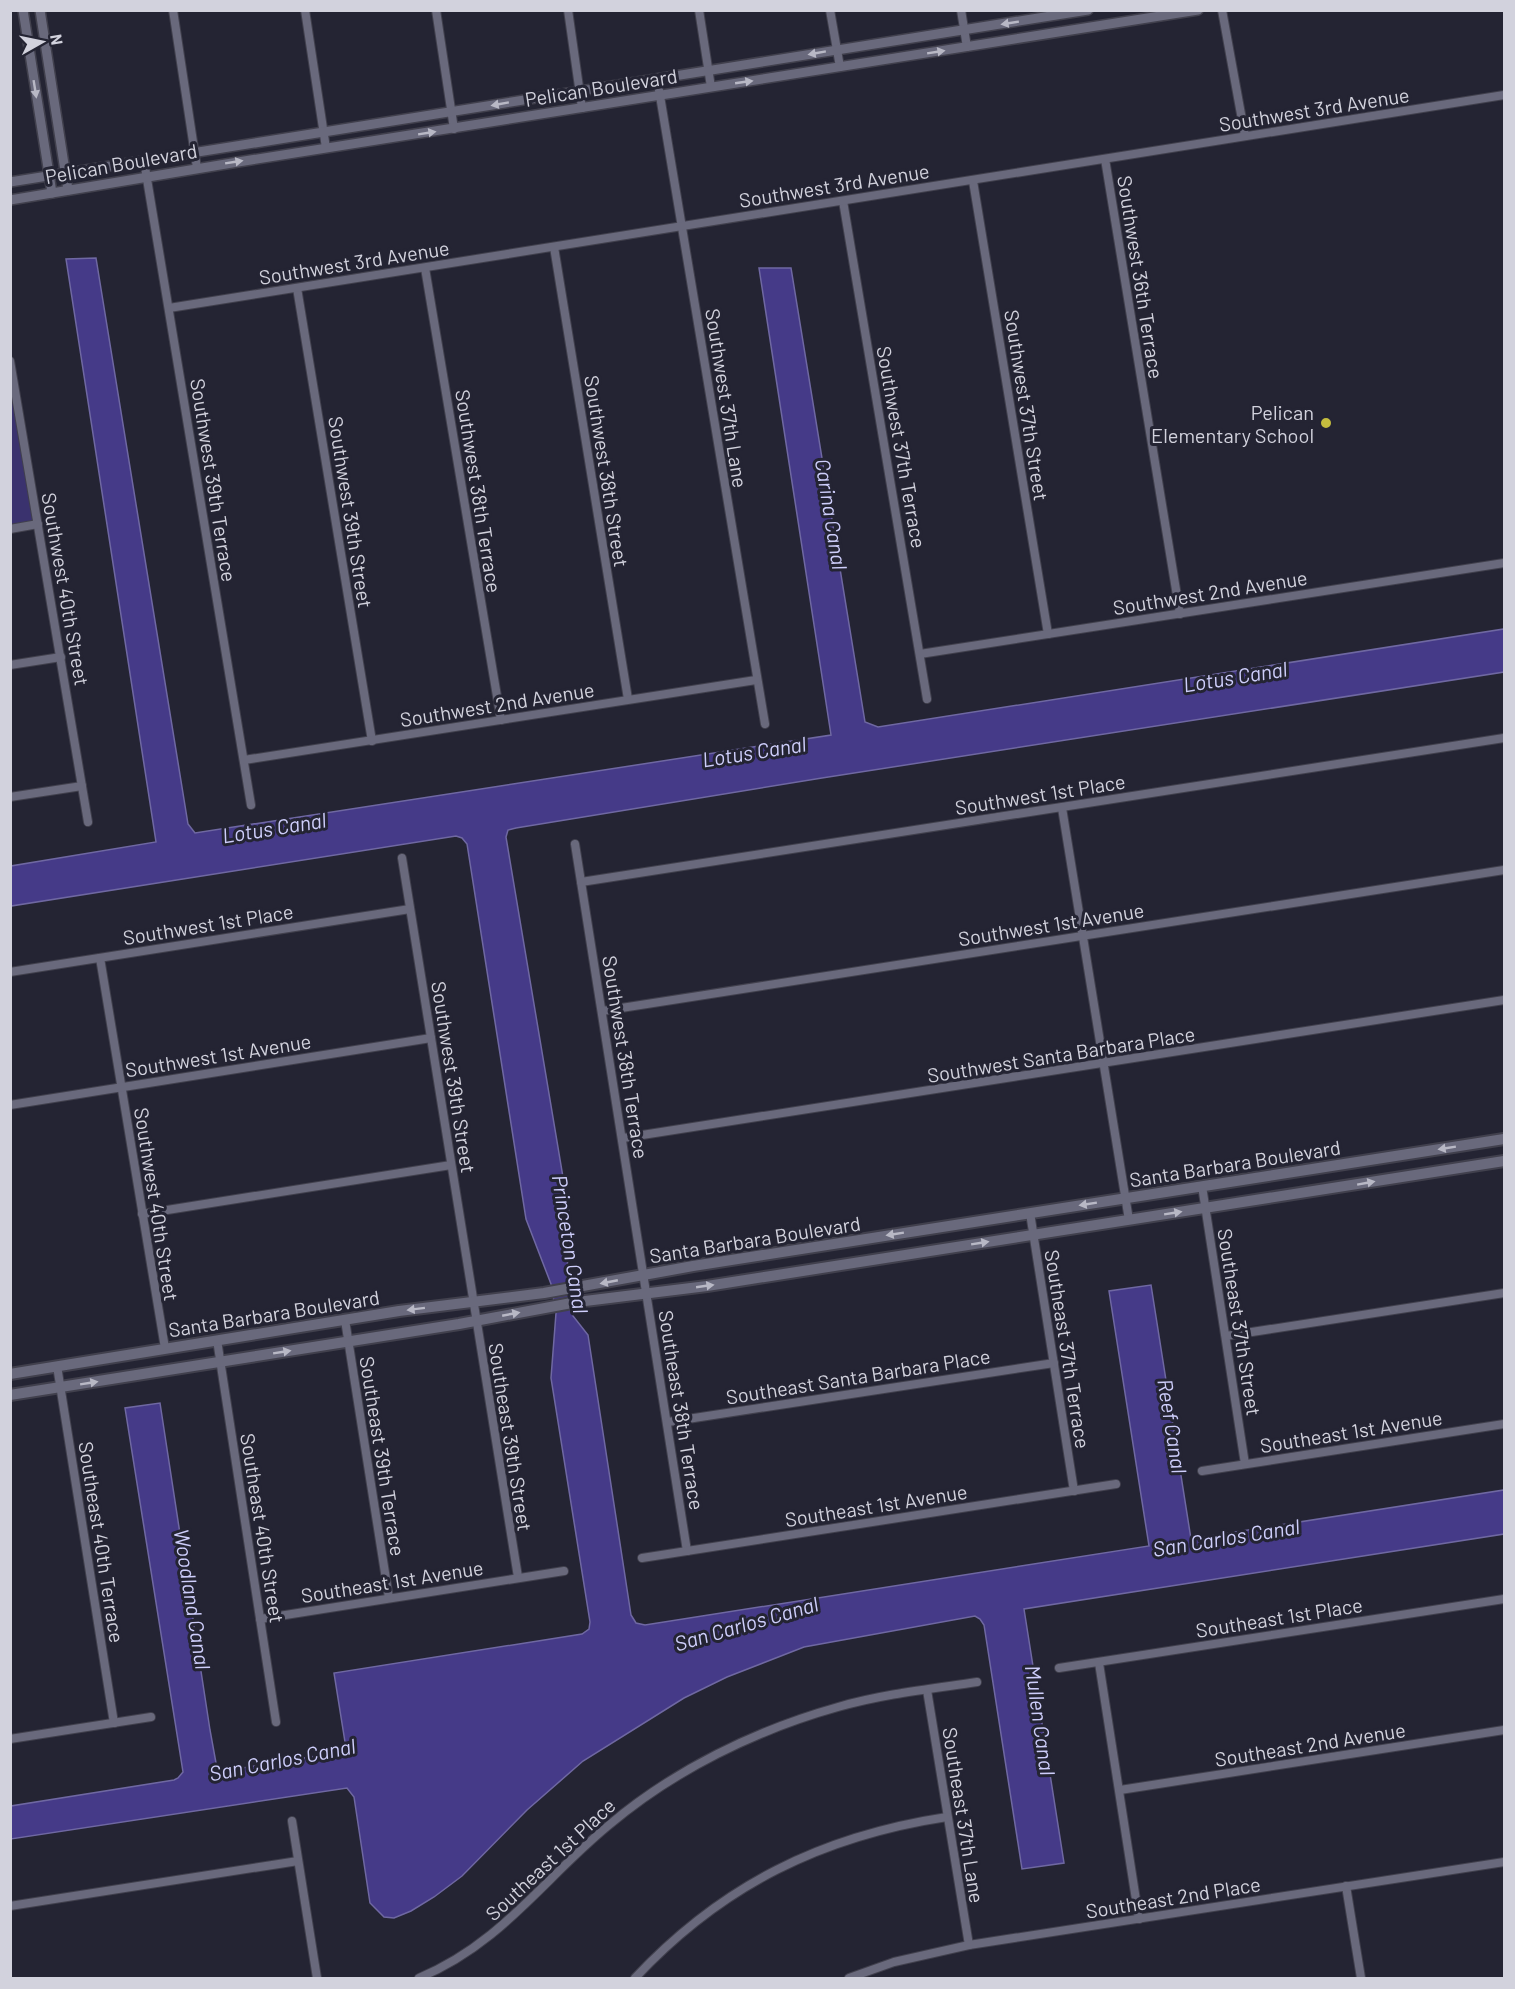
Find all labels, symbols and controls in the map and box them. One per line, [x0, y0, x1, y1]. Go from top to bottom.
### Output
north arrow [12, 12, 72, 72]
one-way arrow [1000, 18, 1019, 27]
text: N [47, 33, 68, 46]
one-way arrow [927, 47, 946, 56]
one-way arrow [807, 49, 826, 58]
street label: Pelican Boulevard [523, 63, 679, 111]
one-way arrow [734, 78, 753, 87]
one-way arrow [30, 80, 39, 99]
street label: Southwest 3rd Avenue [1217, 82, 1411, 136]
one-way arrow [490, 99, 509, 108]
one-way arrow [417, 128, 436, 137]
street label: Pelican Boulevard [43, 138, 199, 188]
one-way arrow [224, 158, 243, 167]
street label: Southwest 3rd Avenue [737, 158, 931, 212]
street label: Southwest 36th Terrace [1113, 174, 1169, 380]
street label: Southwest 3rd Avenue [257, 235, 451, 289]
street label: Southwest 37th Lane [701, 307, 753, 489]
street label: Southwest 37th Street [1000, 308, 1054, 502]
street label: Southwest 37th Terrace [872, 344, 932, 550]
street label: Southwest 38th Street [580, 373, 634, 569]
street label: Southwest 39th Terrace [186, 376, 242, 584]
street label: Southwest 38th Terrace [451, 387, 507, 595]
place label: Pelican Elementary School [1151, 400, 1314, 447]
street label: Southwest 39th Street [324, 414, 378, 610]
marker: Pelican Elementary School [1319, 416, 1333, 430]
water label: Carina Canal [811, 457, 853, 572]
street label: Southwest 40th Street [37, 491, 95, 687]
street label: Southwest 2nd Avenue [1111, 565, 1309, 619]
water label: Lotus Canal [1181, 655, 1289, 697]
street label: Southwest 2nd Avenue [398, 677, 596, 731]
water label: Lotus Canal [700, 730, 808, 772]
street label: Southwest 1st Place [953, 769, 1127, 819]
water label: Lotus Canal [220, 806, 328, 848]
street label: Southwest 1st Avenue [956, 897, 1146, 951]
street label: Southwest 1st Place [121, 899, 295, 949]
street label: Southwest 38th Terrace [598, 953, 654, 1161]
street label: Southwest 39th Street [427, 979, 481, 1175]
street label: Southwest Santa Barbara Place [925, 1021, 1197, 1087]
street label: Southwest 1st Avenue [123, 1028, 313, 1082]
street label: Southwest 40th Street [130, 1106, 184, 1302]
street label: Santa Barbara Boulevard [1128, 1134, 1342, 1192]
one-way arrow [1437, 1144, 1456, 1153]
water label: Princeton Canal [548, 1173, 594, 1315]
one-way arrow [1356, 1178, 1375, 1187]
one-way arrow [1078, 1200, 1097, 1209]
one-way arrow [1164, 1208, 1183, 1217]
street label: Santa Barbara Boulevard [648, 1210, 862, 1268]
street label: Southeast 37th Street [1213, 1227, 1267, 1417]
one-way arrow [886, 1230, 905, 1239]
one-way arrow [971, 1238, 990, 1247]
street label: Southeast 37th Terrace [1040, 1248, 1096, 1450]
one-way arrow [599, 1278, 618, 1287]
one-way arrow [695, 1281, 714, 1290]
street label: Santa Barbara Boulevard [167, 1284, 381, 1342]
one-way arrow [406, 1305, 425, 1314]
street label: Southeast 38th Terrace [654, 1308, 710, 1512]
one-way arrow [501, 1309, 520, 1318]
street label: Southeast 39th Street [484, 1341, 538, 1533]
street label: Southeast Santa Barbara Place [724, 1343, 992, 1409]
one-way arrow [272, 1348, 291, 1357]
street label: Southeast 39th Terrace [355, 1354, 411, 1558]
water label: Reef Canal [1153, 1377, 1193, 1475]
one-way arrow [80, 1378, 99, 1387]
street label: Southeast 1st Avenue [1258, 1405, 1444, 1457]
street label: Southeast 40th Street [236, 1431, 290, 1625]
street label: Southeast 40th Terrace [74, 1440, 130, 1644]
street label: Southeast 1st Avenue [783, 1479, 969, 1531]
water label: San Carlos Canal [1151, 1513, 1302, 1561]
water label: Woodland Canal [170, 1527, 217, 1671]
street label: Southeast 1st Avenue [299, 1555, 485, 1607]
water label: San Carlos Canal [671, 1590, 821, 1655]
street label: Southeast 1st Place [1194, 1592, 1364, 1642]
water label: Mullen Canal [1021, 1663, 1061, 1777]
street label: Southeast 2nd Avenue [1213, 1717, 1407, 1771]
street label: Southeast 37th Lane [938, 1725, 990, 1905]
water label: San Carlos Canal [207, 1733, 358, 1785]
street label: Southeast 1st Place [480, 1793, 620, 1925]
street label: Southeast 2nd Place [1084, 1871, 1262, 1923]

